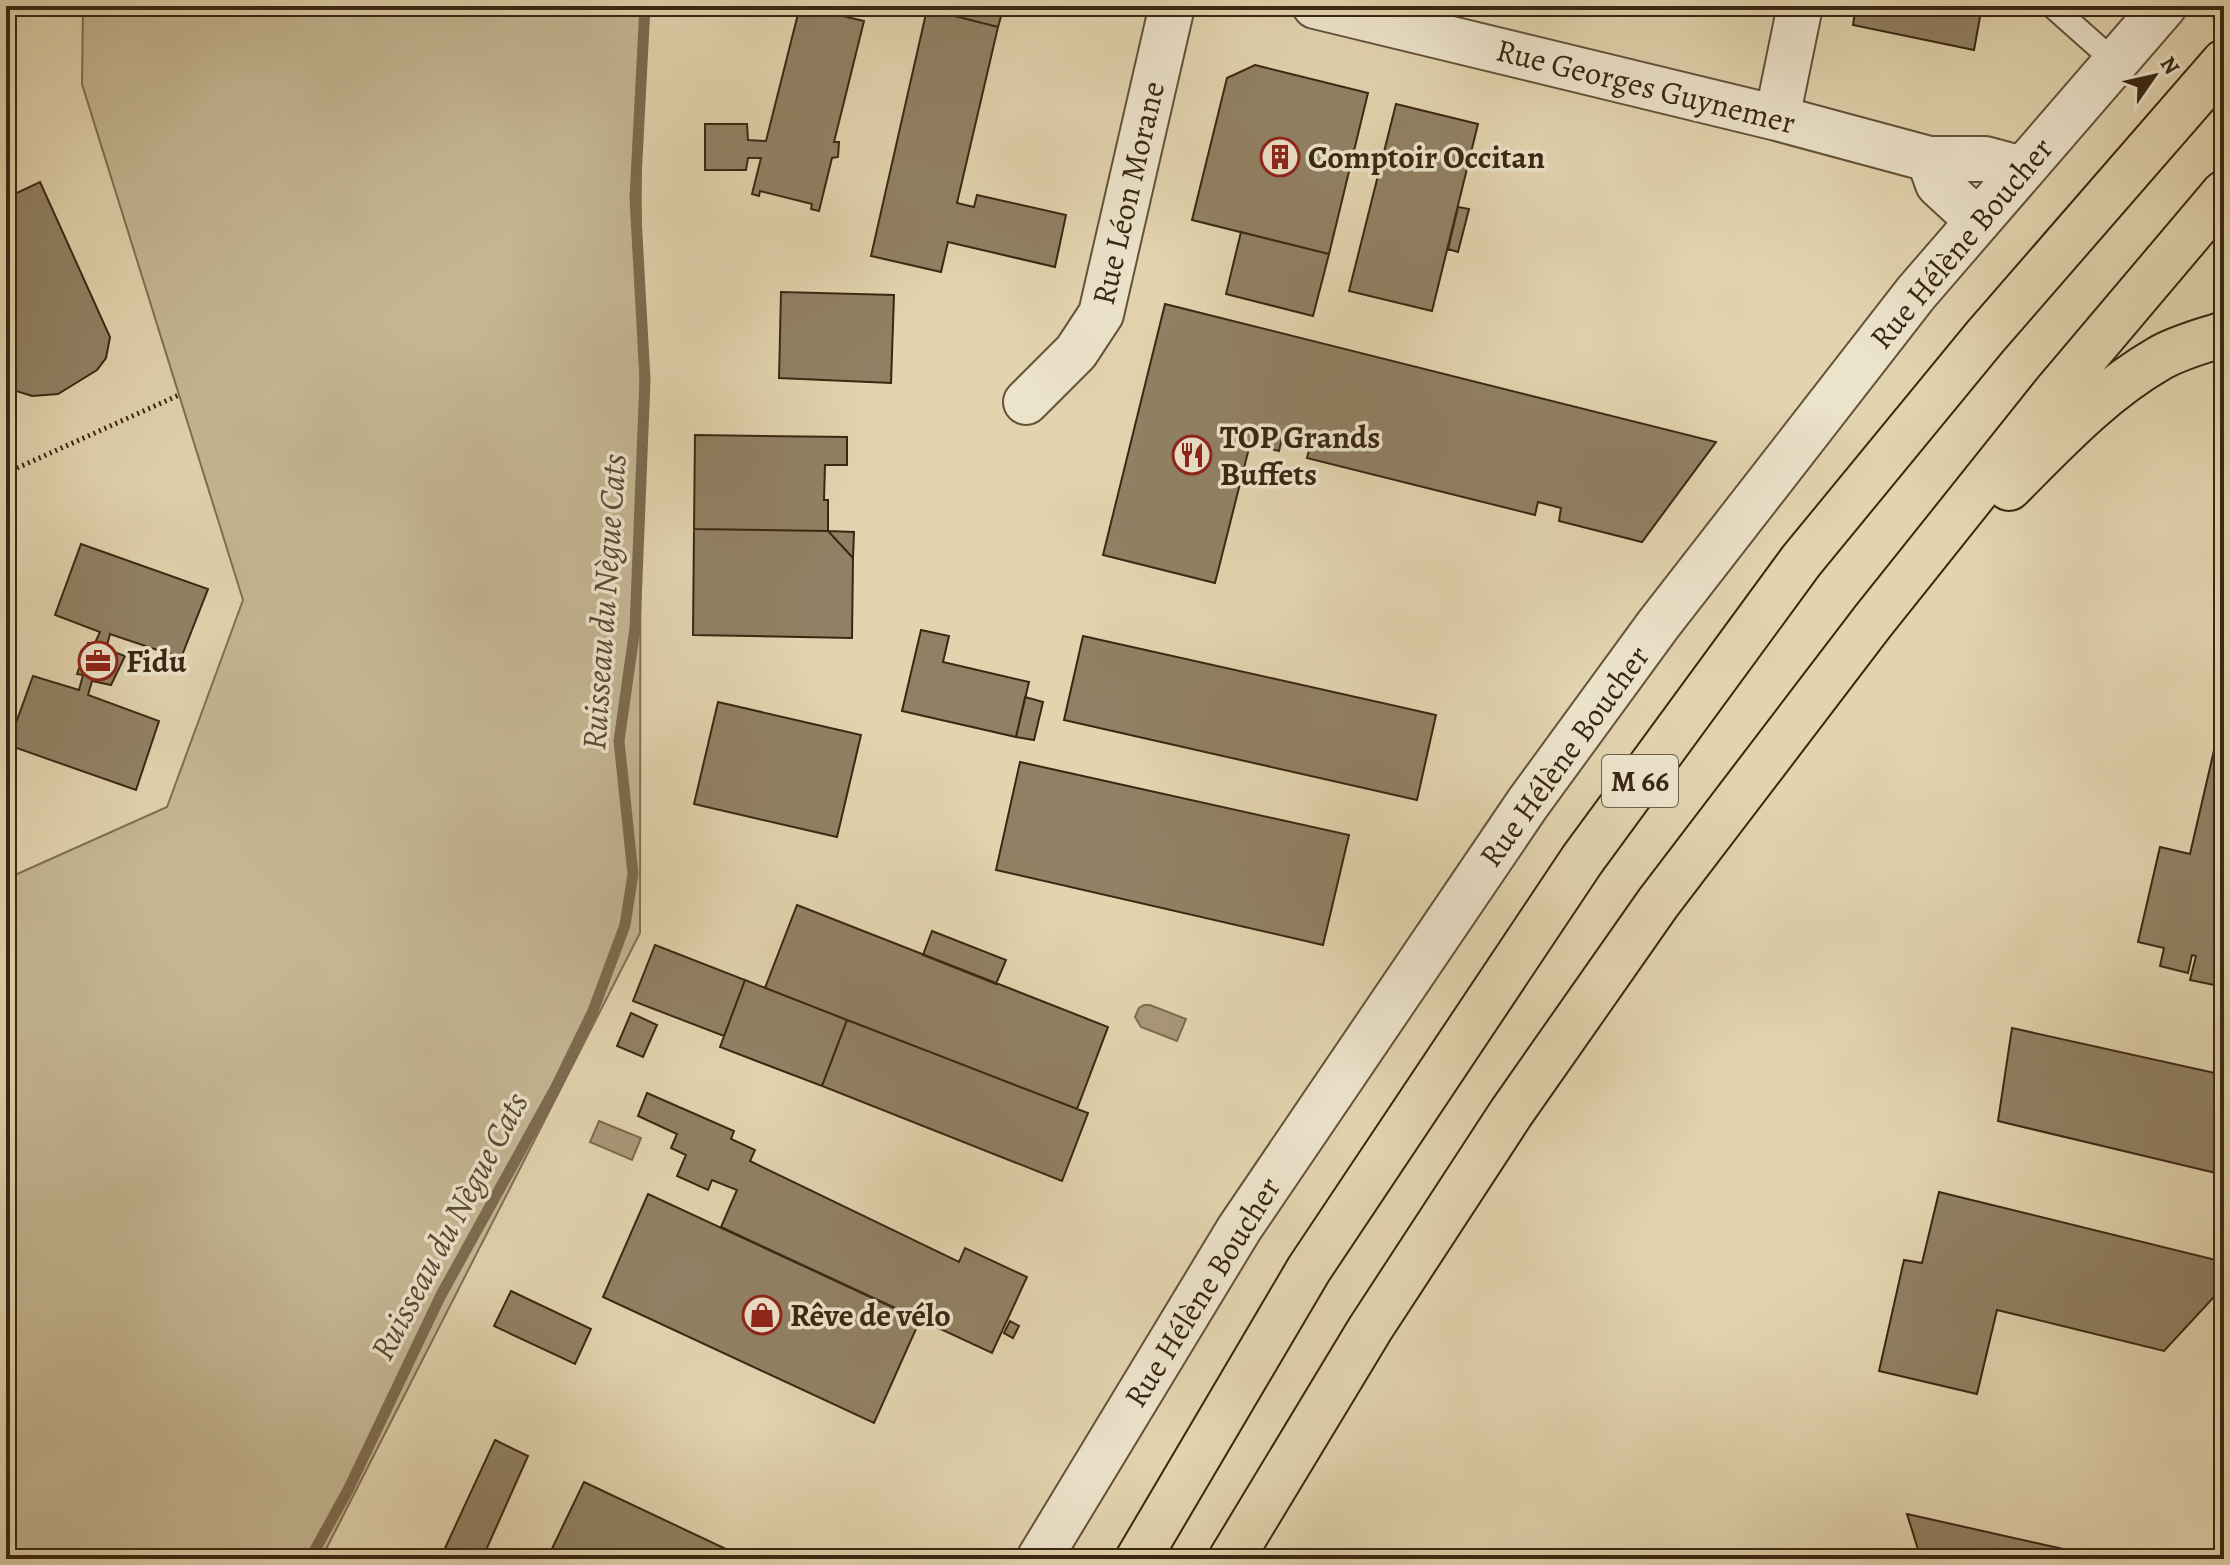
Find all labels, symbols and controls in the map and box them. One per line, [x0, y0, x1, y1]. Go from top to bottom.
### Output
street label: Rue Georges Guynemer [1492, 28, 1800, 144]
north arrow [2114, 36, 2194, 116]
text: N [2153, 50, 2187, 80]
street label: Rue Léon Morane [1081, 77, 1175, 309]
street label: Rue Hélène Boucher [1859, 128, 2063, 358]
place label: Comptoir Occitan [1308, 135, 1545, 179]
building icon: Comptoir Occitan [1259, 136, 1301, 178]
place label: TOP Grands Buffets [1220, 415, 1380, 496]
restaurant icon: TOP Grands Buffets [1171, 434, 1213, 476]
water label: Ruisseau du Nègue Cats [570, 452, 638, 752]
street label: Rue Hélène Boucher [1469, 636, 1659, 876]
place label: Fidu [126, 639, 187, 683]
office icon: Fidu [77, 640, 119, 682]
road number: M 66 [1602, 755, 1678, 807]
water label: Ruisseau du Nègue Cats [359, 1084, 540, 1368]
street label: Rue Hélène Boucher [1113, 1168, 1291, 1416]
place label: Rêve de vélo [790, 1293, 951, 1337]
shop icon: Rêve de vélo [741, 1294, 783, 1336]

